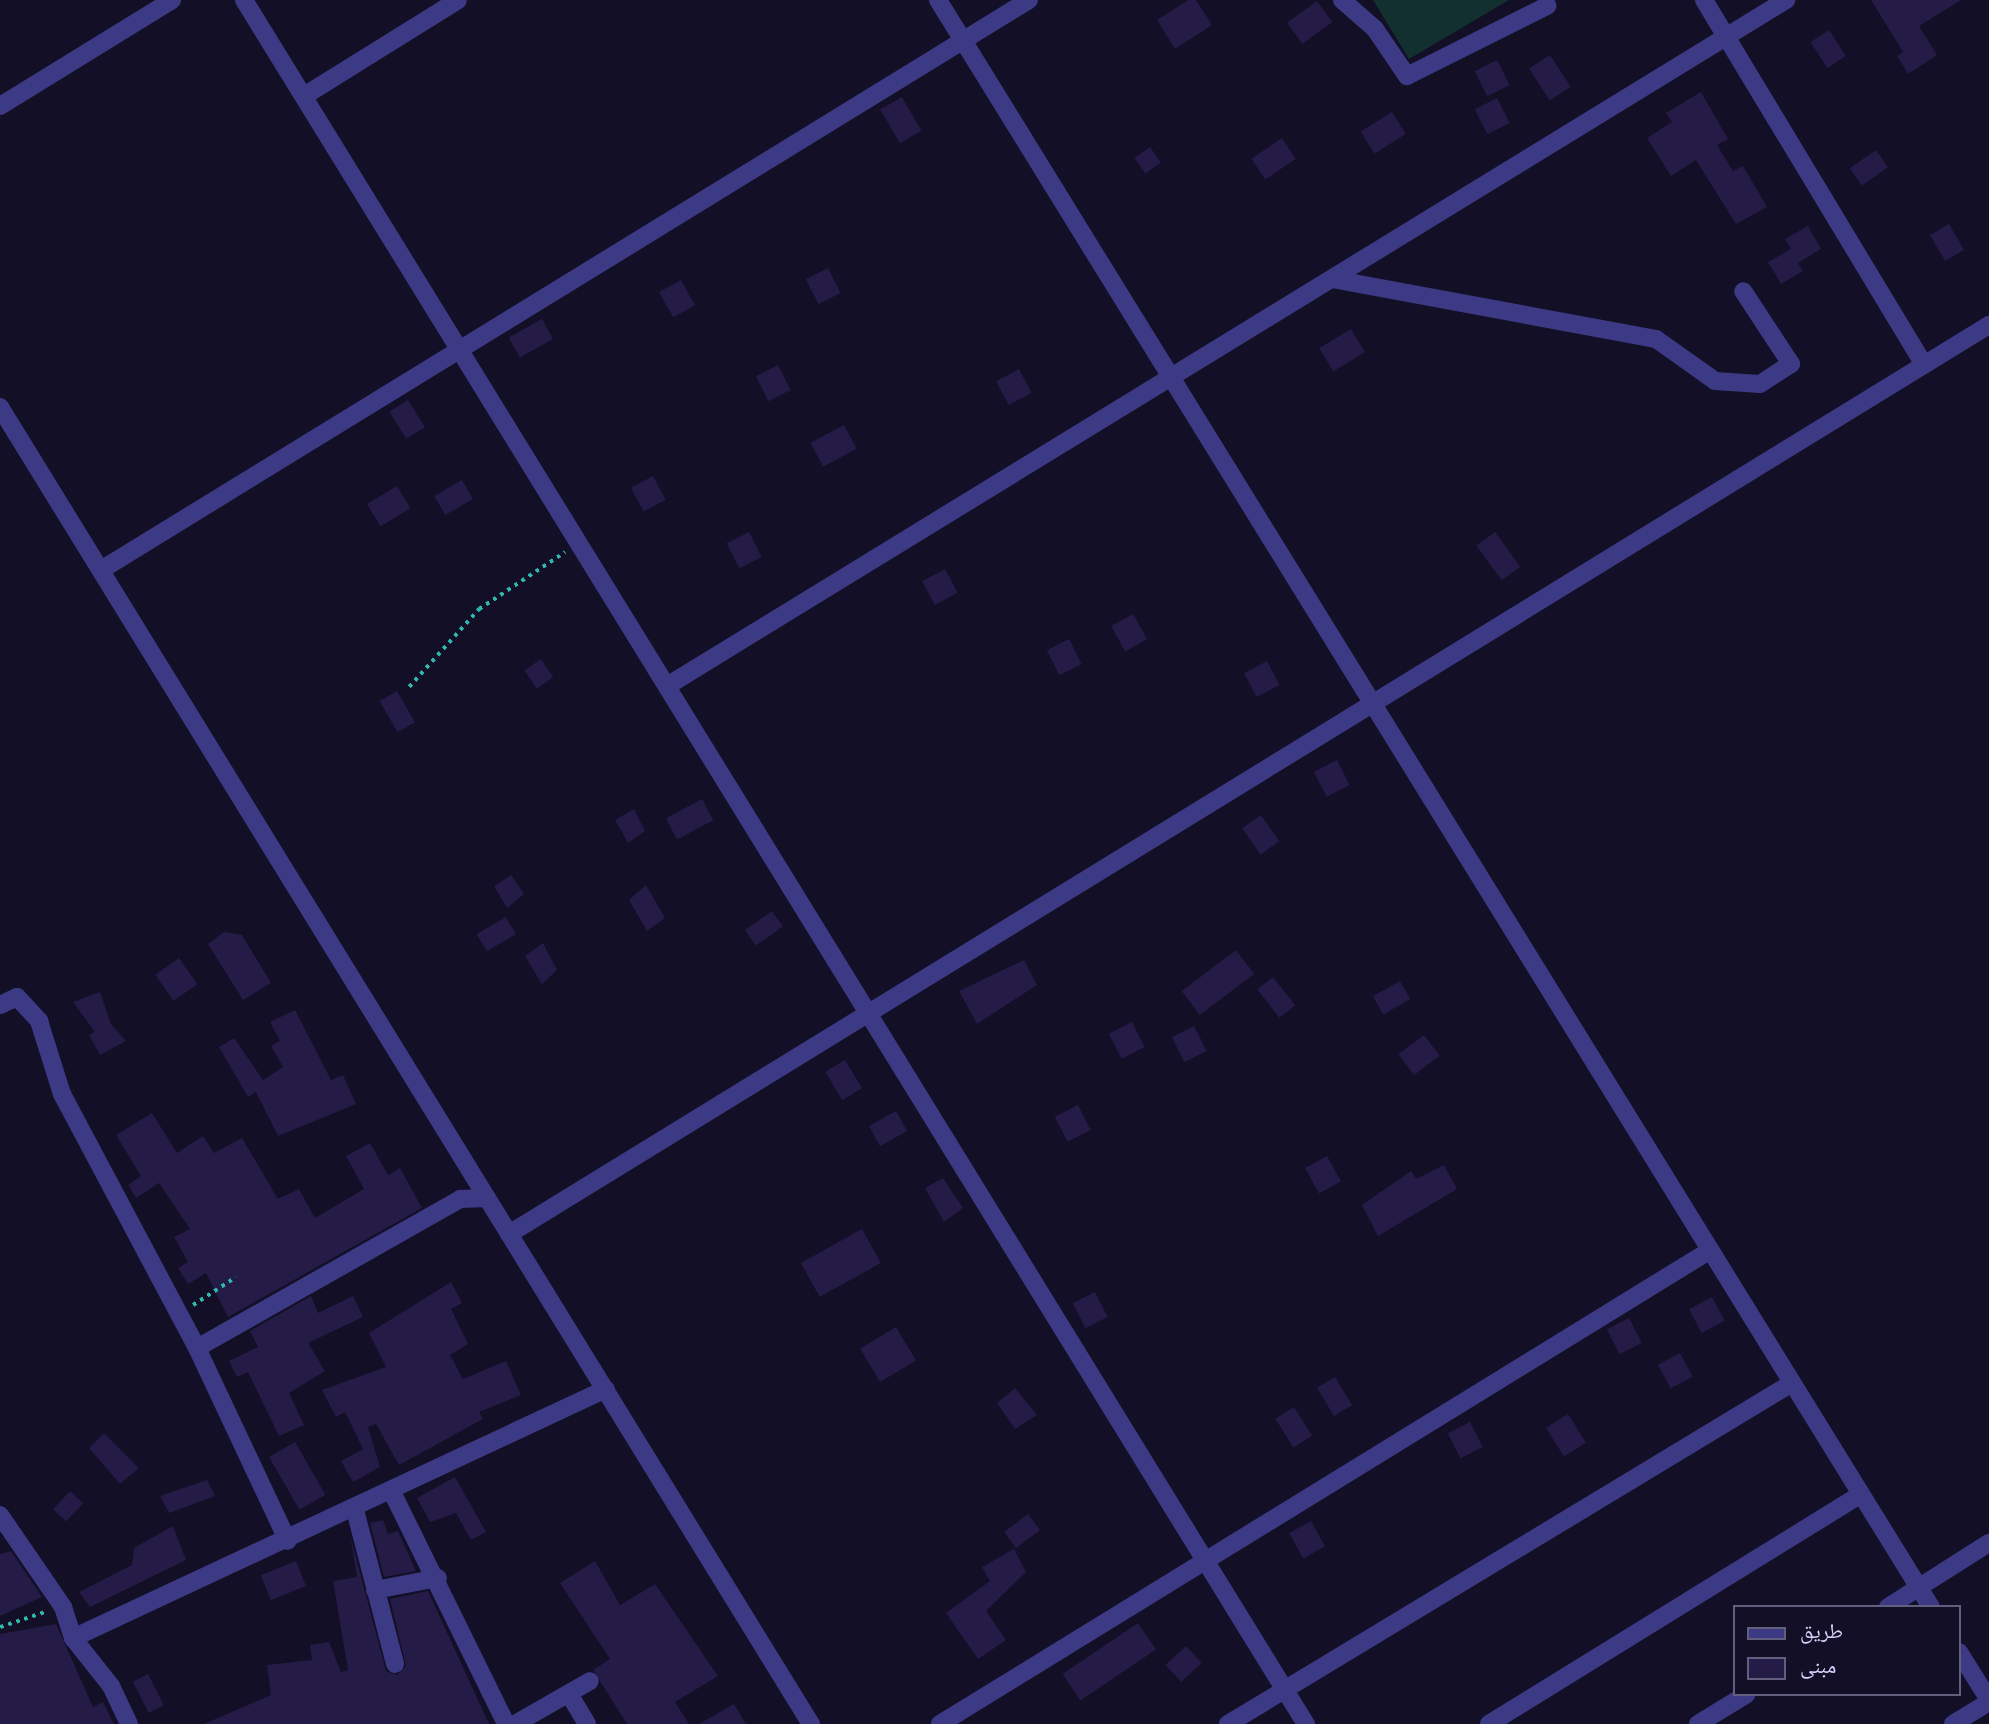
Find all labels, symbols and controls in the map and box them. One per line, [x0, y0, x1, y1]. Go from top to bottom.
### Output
legend [1734, 1605, 1961, 1696]
text: طريق [1800, 1616, 1843, 1645]
text: مبنى [1800, 1651, 1836, 1680]

